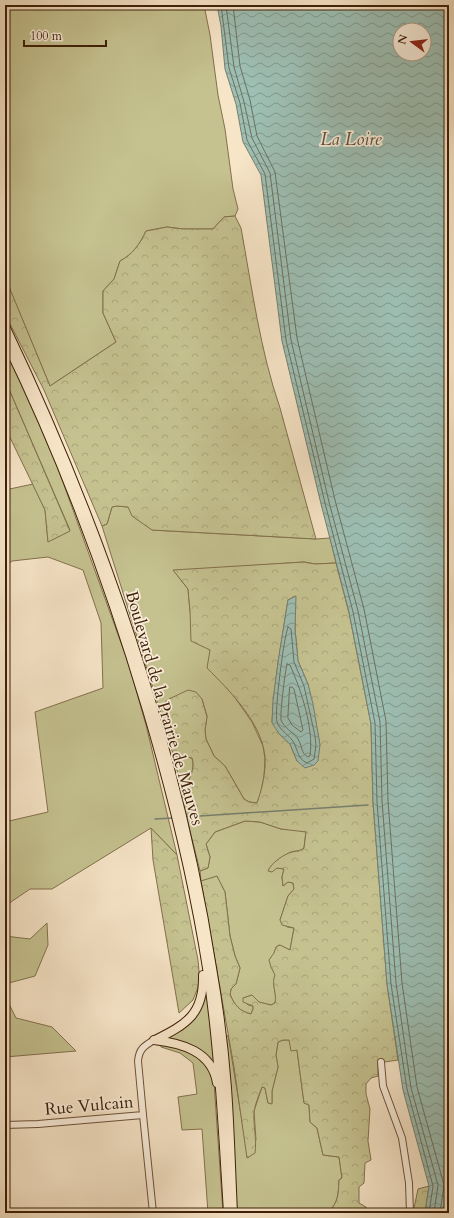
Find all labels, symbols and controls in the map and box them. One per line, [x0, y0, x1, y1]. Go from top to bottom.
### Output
scale bar [24, 22, 106, 48]
north arrow [392, 22, 432, 62]
text: 100 m [30, 28, 63, 44]
text: N [394, 33, 411, 46]
water label: La Loire [320, 127, 383, 152]
street label: Boulevard de la Prairie de Mauves [120, 588, 209, 828]
street label: Rue Vulcain [44, 1090, 135, 1121]

